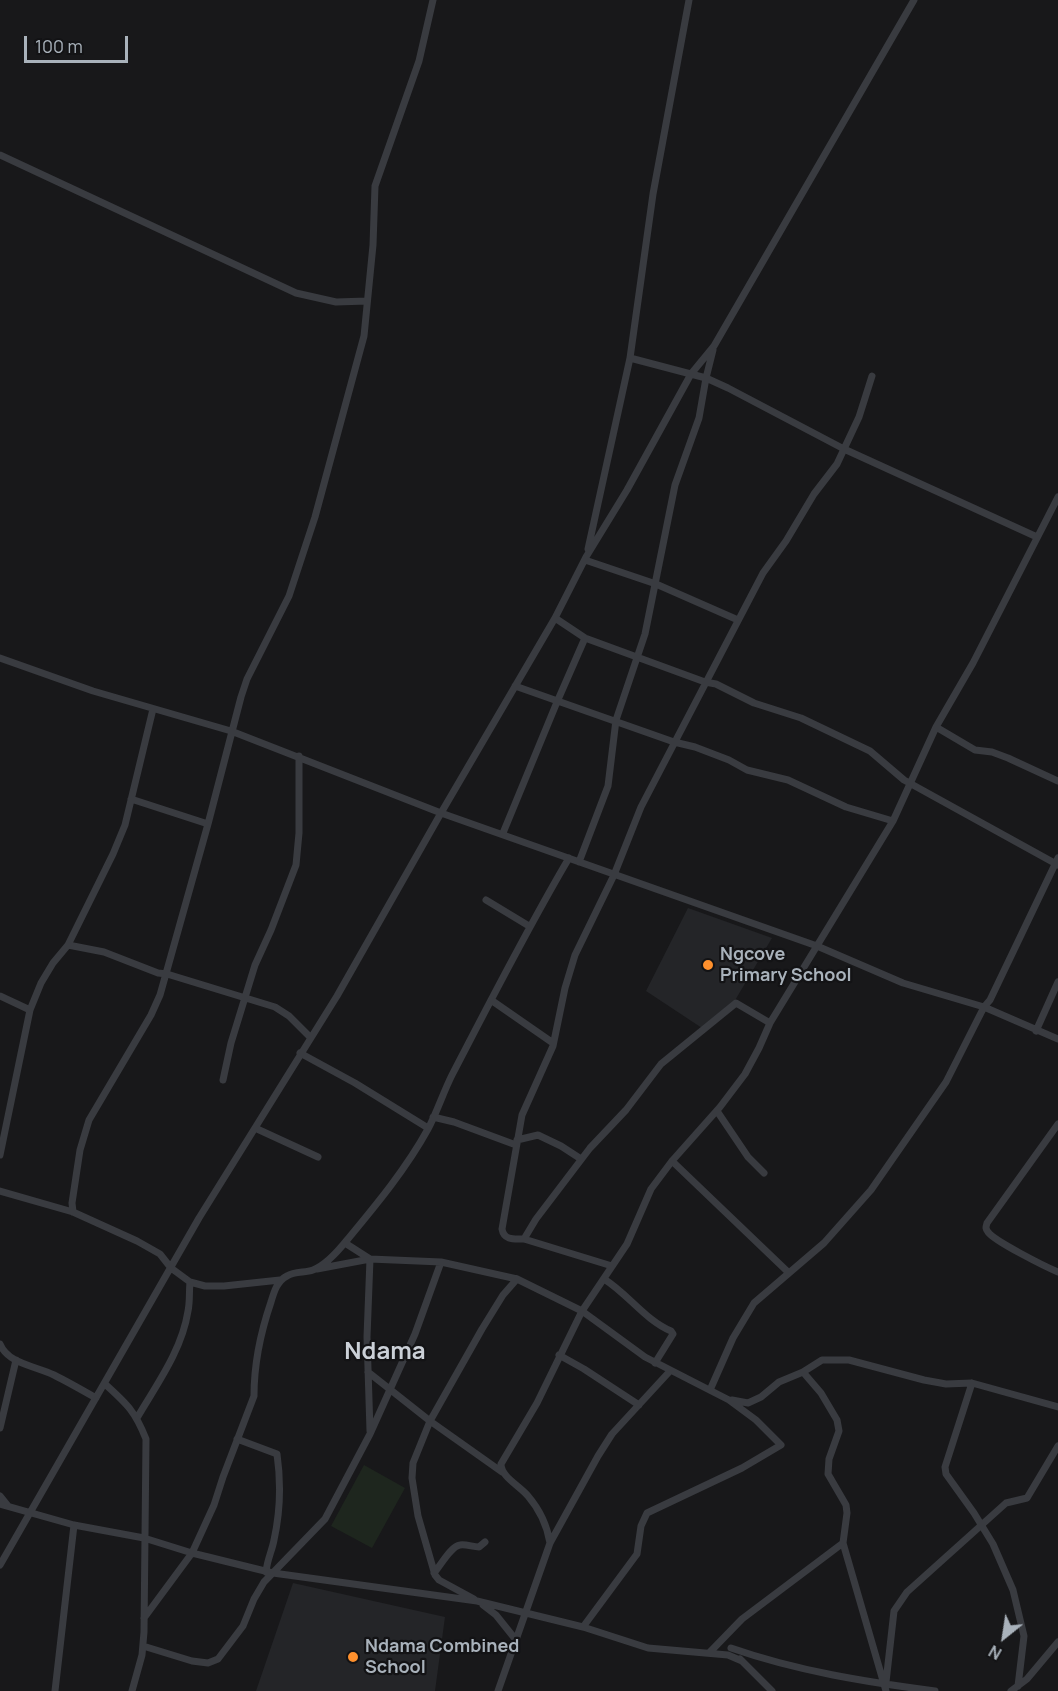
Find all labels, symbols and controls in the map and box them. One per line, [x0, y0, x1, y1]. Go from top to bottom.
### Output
scale bar [27, 24, 130, 62]
text: 100 m [35, 34, 83, 58]
place label: Ngcove Primary School [720, 944, 852, 986]
marker: Ngcove Primary School [701, 958, 715, 972]
district label: Ndama [344, 1338, 426, 1366]
north arrow [974, 1607, 1034, 1667]
place label: Ndama Combined School [365, 1636, 519, 1678]
text: N [985, 1640, 1005, 1665]
marker: Ndama Combined School [346, 1650, 360, 1664]

